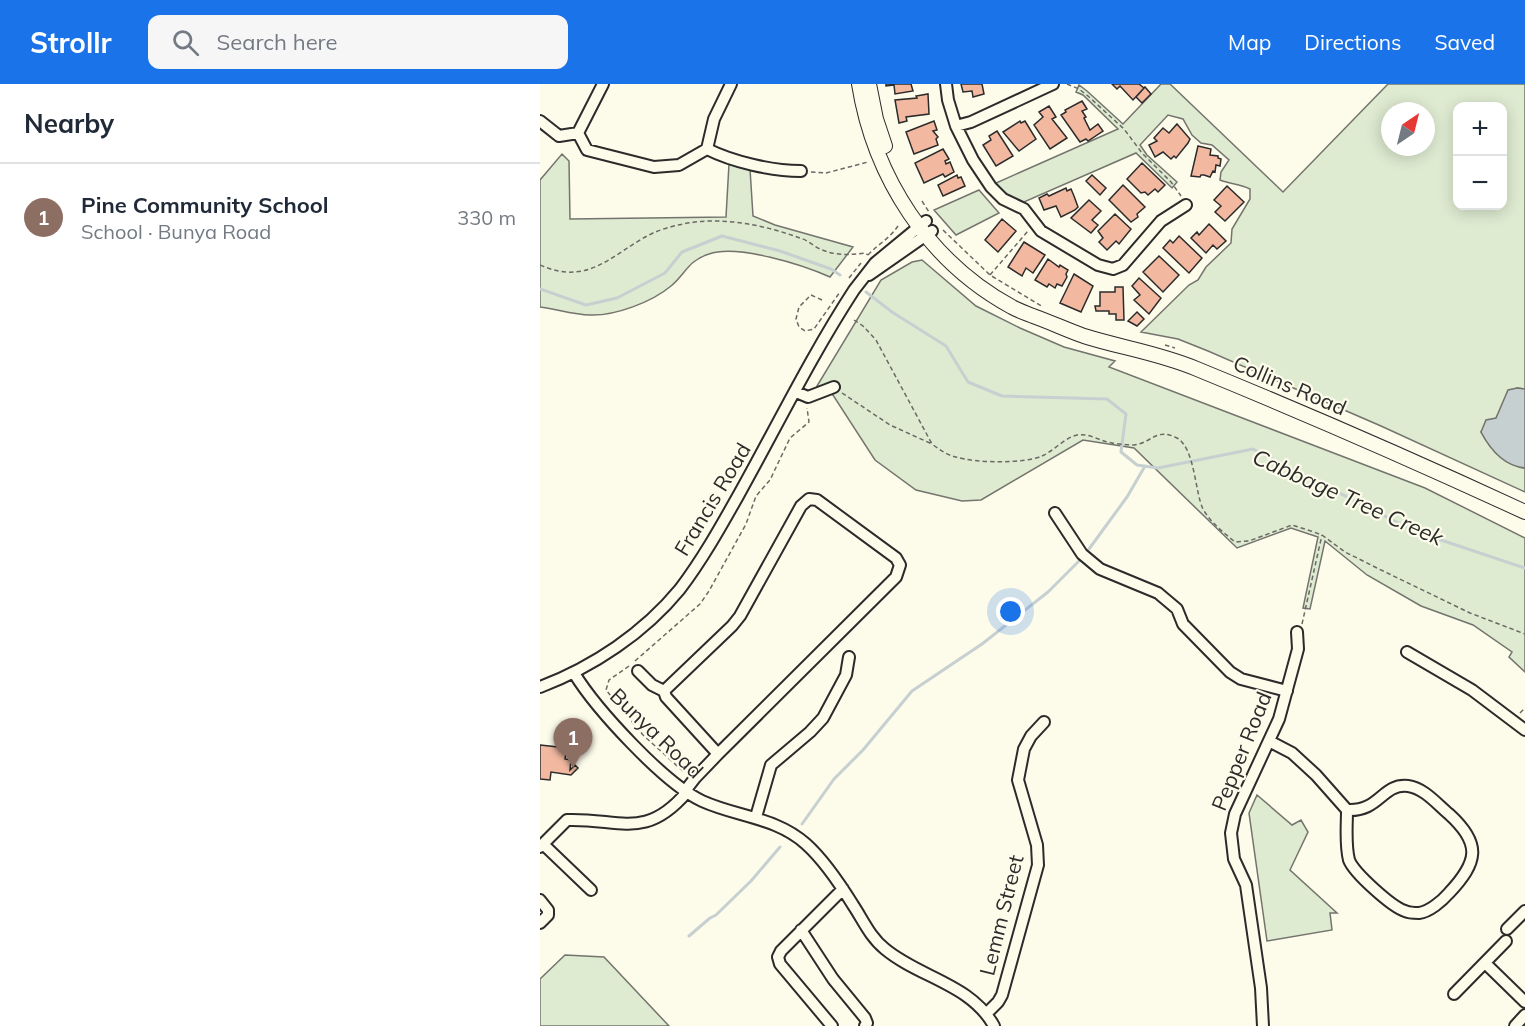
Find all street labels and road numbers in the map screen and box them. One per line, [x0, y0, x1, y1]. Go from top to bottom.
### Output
street label: Collins Road [1230, 350, 1350, 420]
street label: Francis Road [668, 438, 756, 560]
street label: Bunya Road [605, 682, 709, 784]
street label: Pepper Road [1205, 688, 1277, 814]
street label: Lemm Street [973, 852, 1029, 978]

